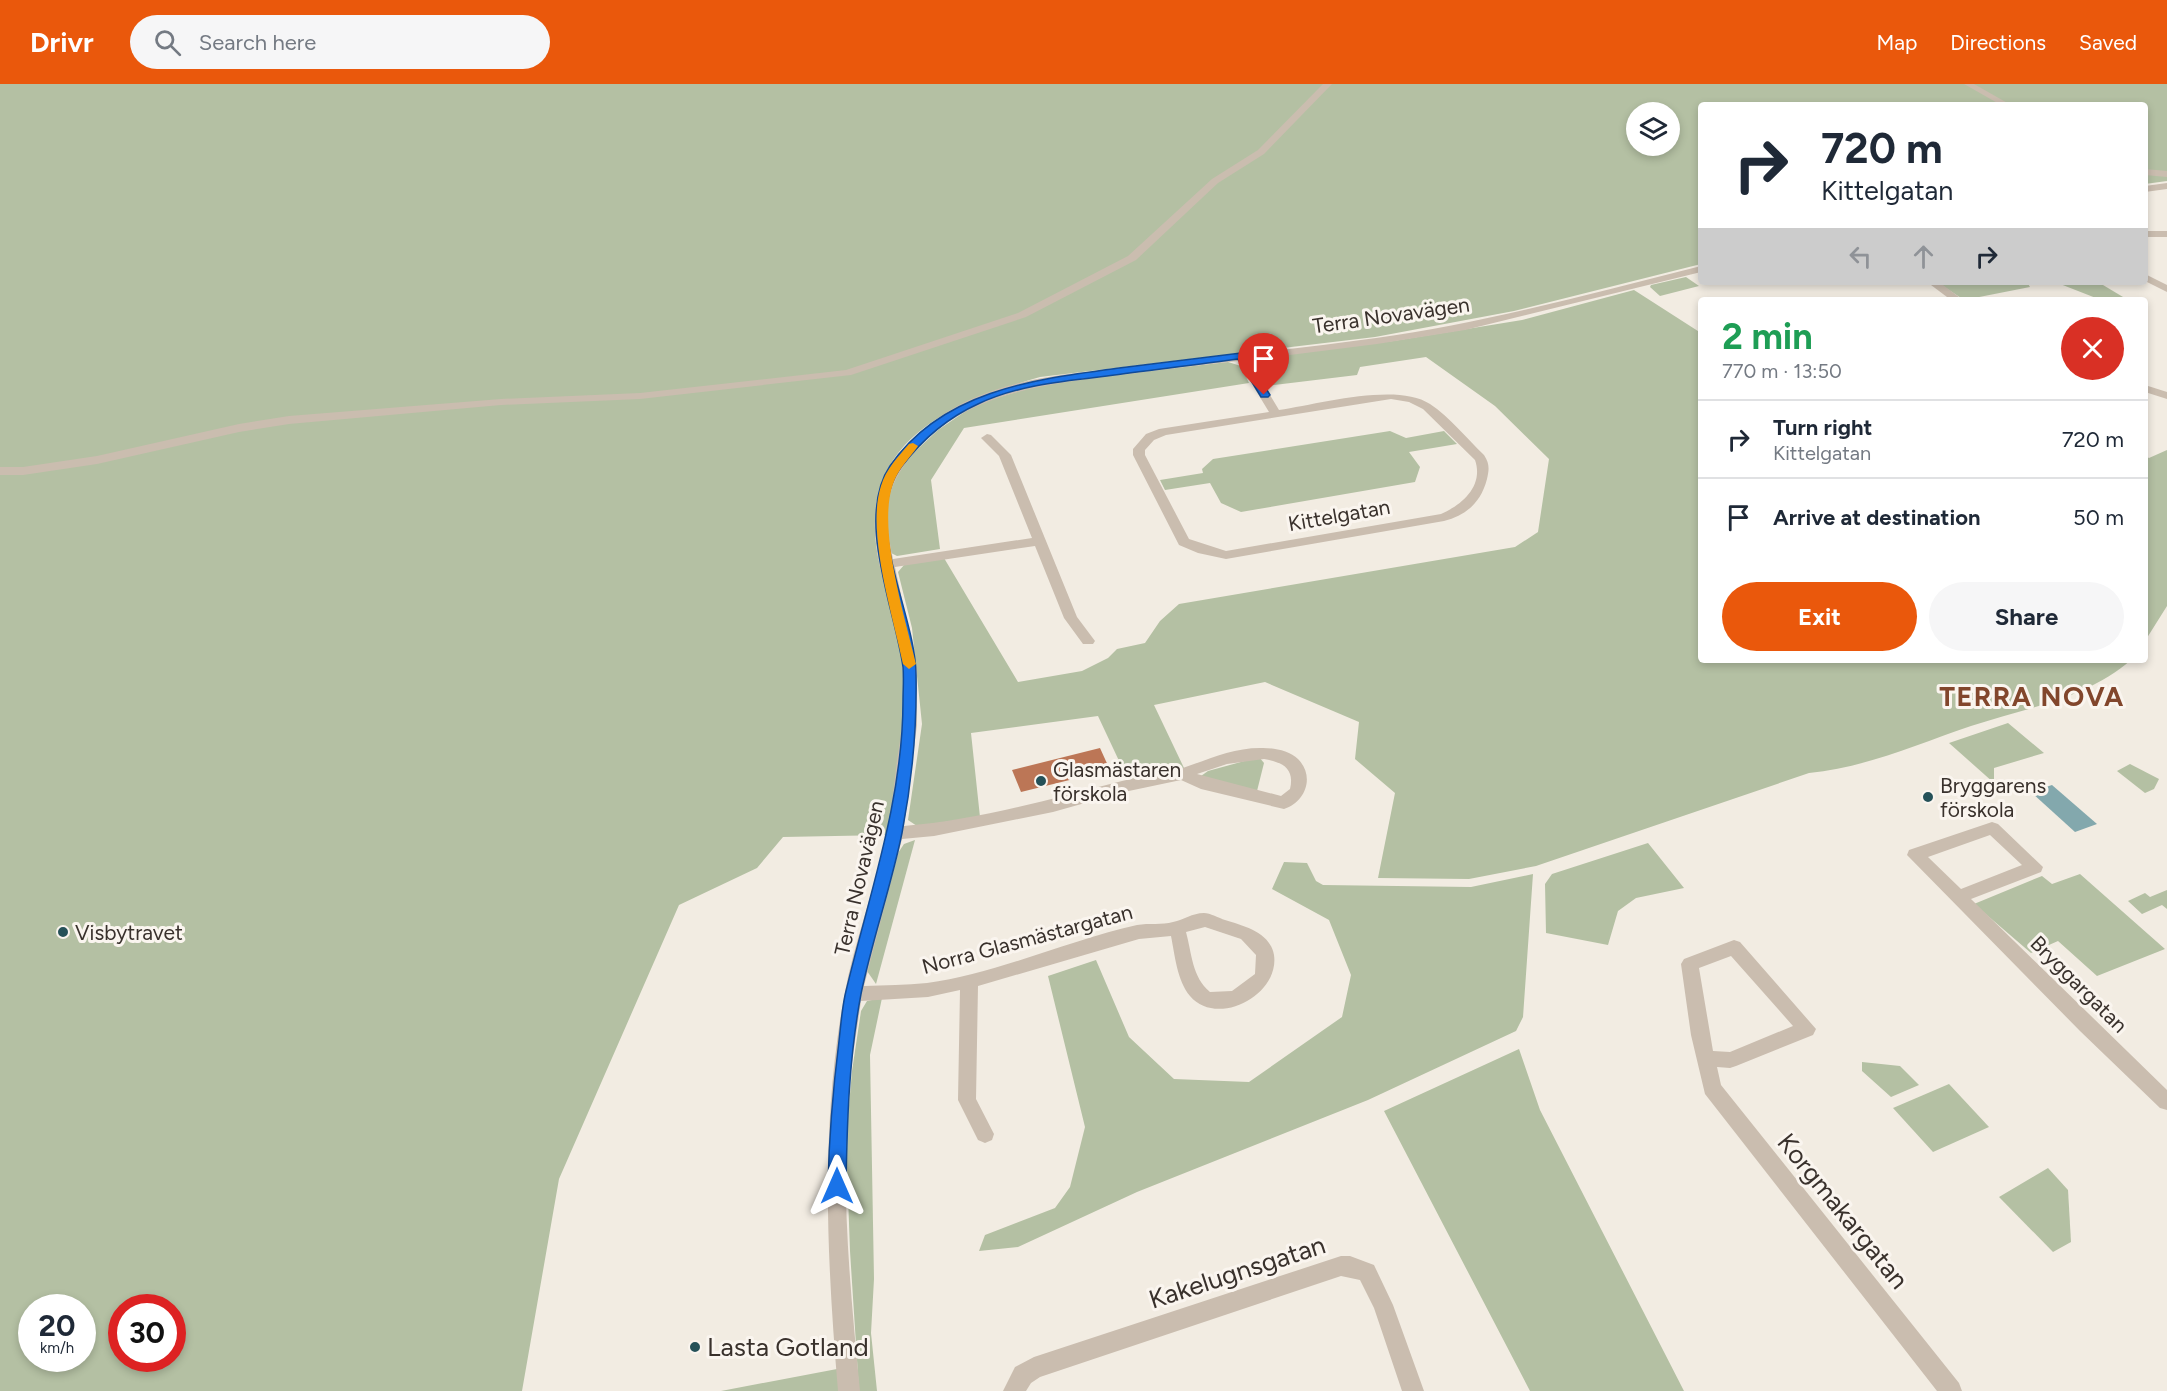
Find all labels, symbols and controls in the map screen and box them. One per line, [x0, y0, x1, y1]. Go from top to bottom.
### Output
search box [130, 15, 550, 69]
text: Drivr [30, 25, 94, 59]
icon: search [151, 26, 184, 59]
text: Search here [199, 29, 316, 56]
text: Map [1876, 30, 1917, 55]
text: Directions [1950, 30, 2046, 55]
text: Saved [2079, 30, 2137, 55]
map controls [1626, 102, 1680, 156]
button: layers [1626, 102, 1680, 156]
text: 720 m [1821, 123, 1943, 174]
icon: right [1722, 126, 1800, 204]
text: Kittelgatan [1821, 174, 1953, 207]
icon: left [1844, 240, 1877, 273]
icon: ahead [1907, 240, 1940, 273]
icon: right [1970, 240, 2003, 273]
street label: Terra Novavägen [1311, 292, 1471, 338]
text: 2 min [1722, 315, 1813, 358]
button: close [2061, 317, 2124, 380]
pin [1238, 333, 1289, 395]
icon: arrive [1247, 342, 1280, 375]
text: 770 m · 13:50 [1722, 359, 1842, 383]
text: Turn right [1773, 414, 1872, 441]
icon: right [1722, 423, 1755, 456]
text: 720 m [2062, 426, 2124, 453]
text: Kittelgatan [1773, 441, 1871, 465]
street label: Kittelgatan [1286, 494, 1392, 536]
icon: arrive [1722, 501, 1755, 534]
text: Arrive at destination [1773, 504, 1981, 531]
text: 50 m [2073, 504, 2124, 531]
button: Exit [1722, 582, 1917, 651]
button: Share [1929, 582, 2124, 651]
district label: TERRA NOVA [1939, 680, 2125, 713]
place label: Glasmästaren förskola [1053, 757, 1181, 806]
place label: Bryggarens förskola [1940, 773, 2046, 822]
marker: Glasmästaren förskola [1034, 774, 1048, 788]
marker: Bryggarens förskola [1921, 790, 1935, 804]
street label: Terra Novavägen [829, 798, 889, 958]
street label: Norra Glasmästargatan [919, 899, 1135, 979]
place label: Visbytravet [75, 920, 183, 945]
marker: Visbytravet [56, 925, 70, 939]
street label: Bryggargatan [2025, 930, 2133, 1038]
street label: Korgmakargatan [1771, 1127, 1915, 1295]
position arrow [805, 1154, 869, 1218]
street label: Kakelugnsgatan [1145, 1228, 1329, 1316]
speed limit sign: 30 [108, 1294, 186, 1372]
text: 20 [39, 1307, 75, 1344]
place label: Lasta Gotland [707, 1331, 869, 1363]
text: km/h [40, 1339, 74, 1357]
marker: Lasta Gotland [688, 1340, 702, 1354]

